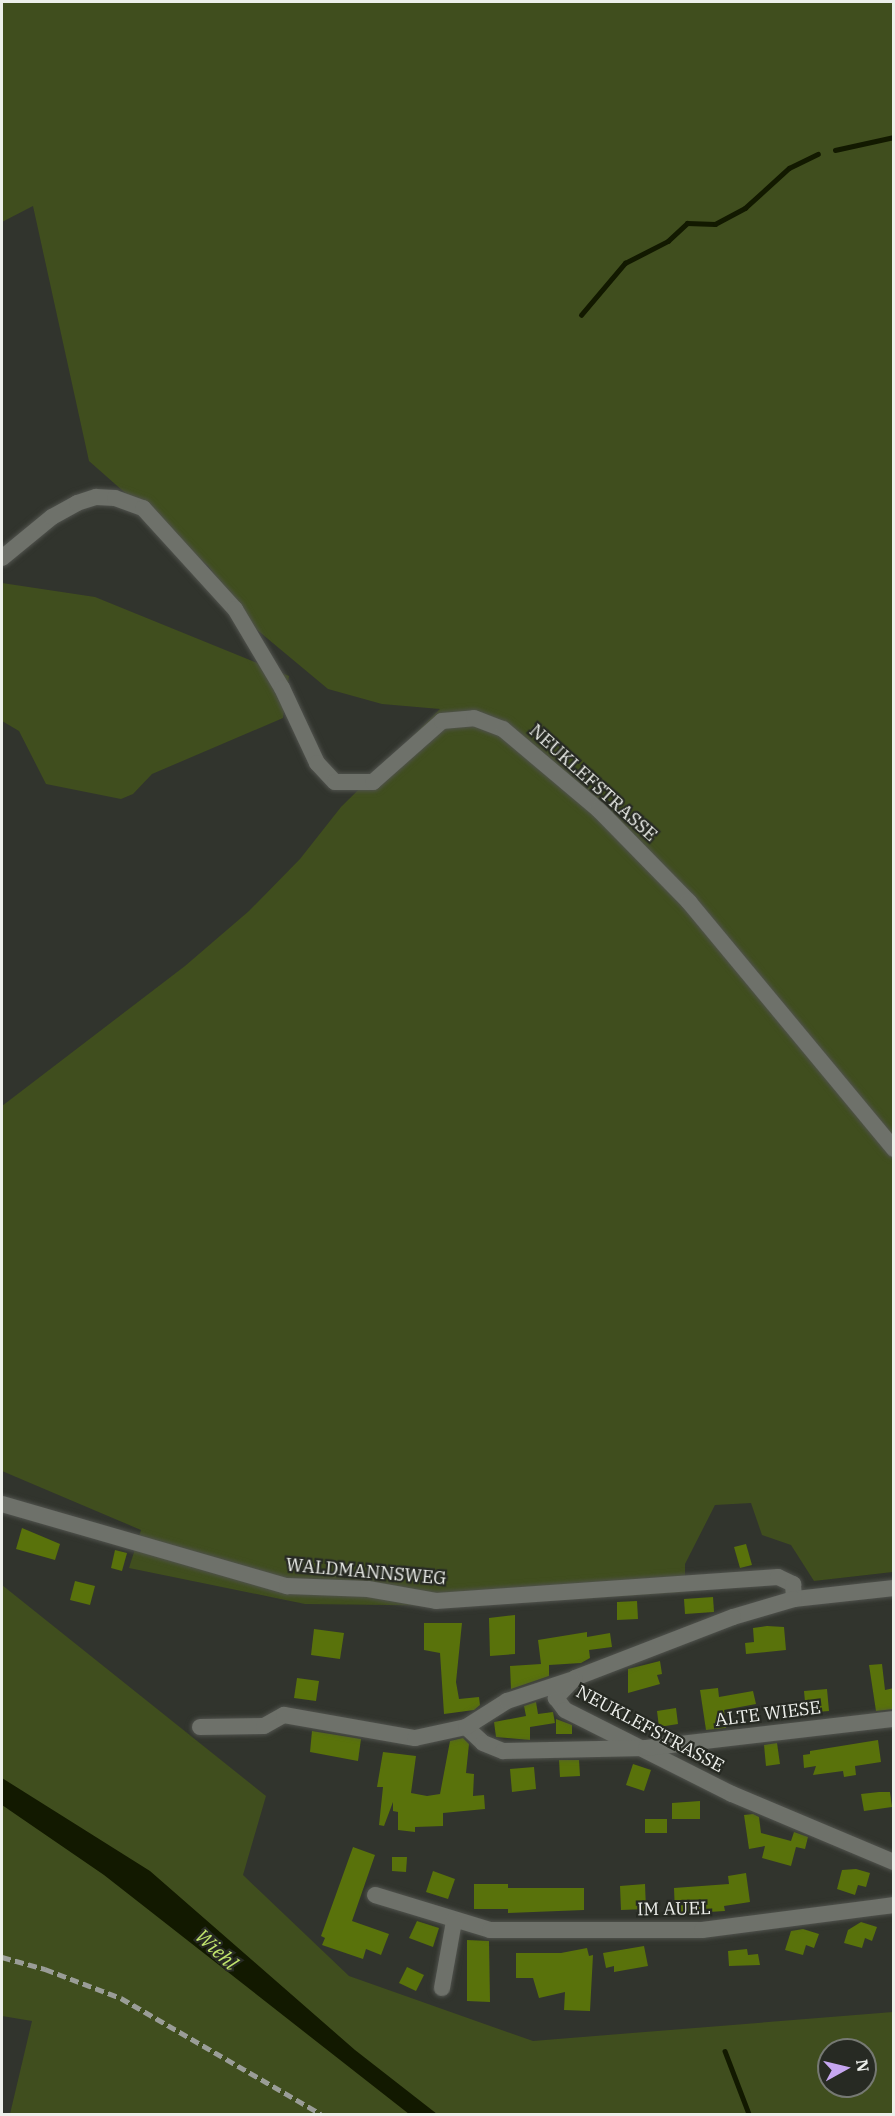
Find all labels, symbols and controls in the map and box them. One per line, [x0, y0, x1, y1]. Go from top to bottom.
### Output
street label: NEUKLEFSTRASSE [525, 720, 661, 846]
street label: WALDMANNSWEG [285, 1554, 447, 1590]
street label: NEUKLEFSTRASSE [572, 1681, 728, 1777]
street label: ALTE WIESE [714, 1697, 822, 1731]
street label: IM AUEL [637, 1898, 711, 1920]
water label: Wiehl [191, 1923, 243, 1975]
north arrow [817, 2038, 877, 2098]
text: N [852, 2058, 874, 2073]

